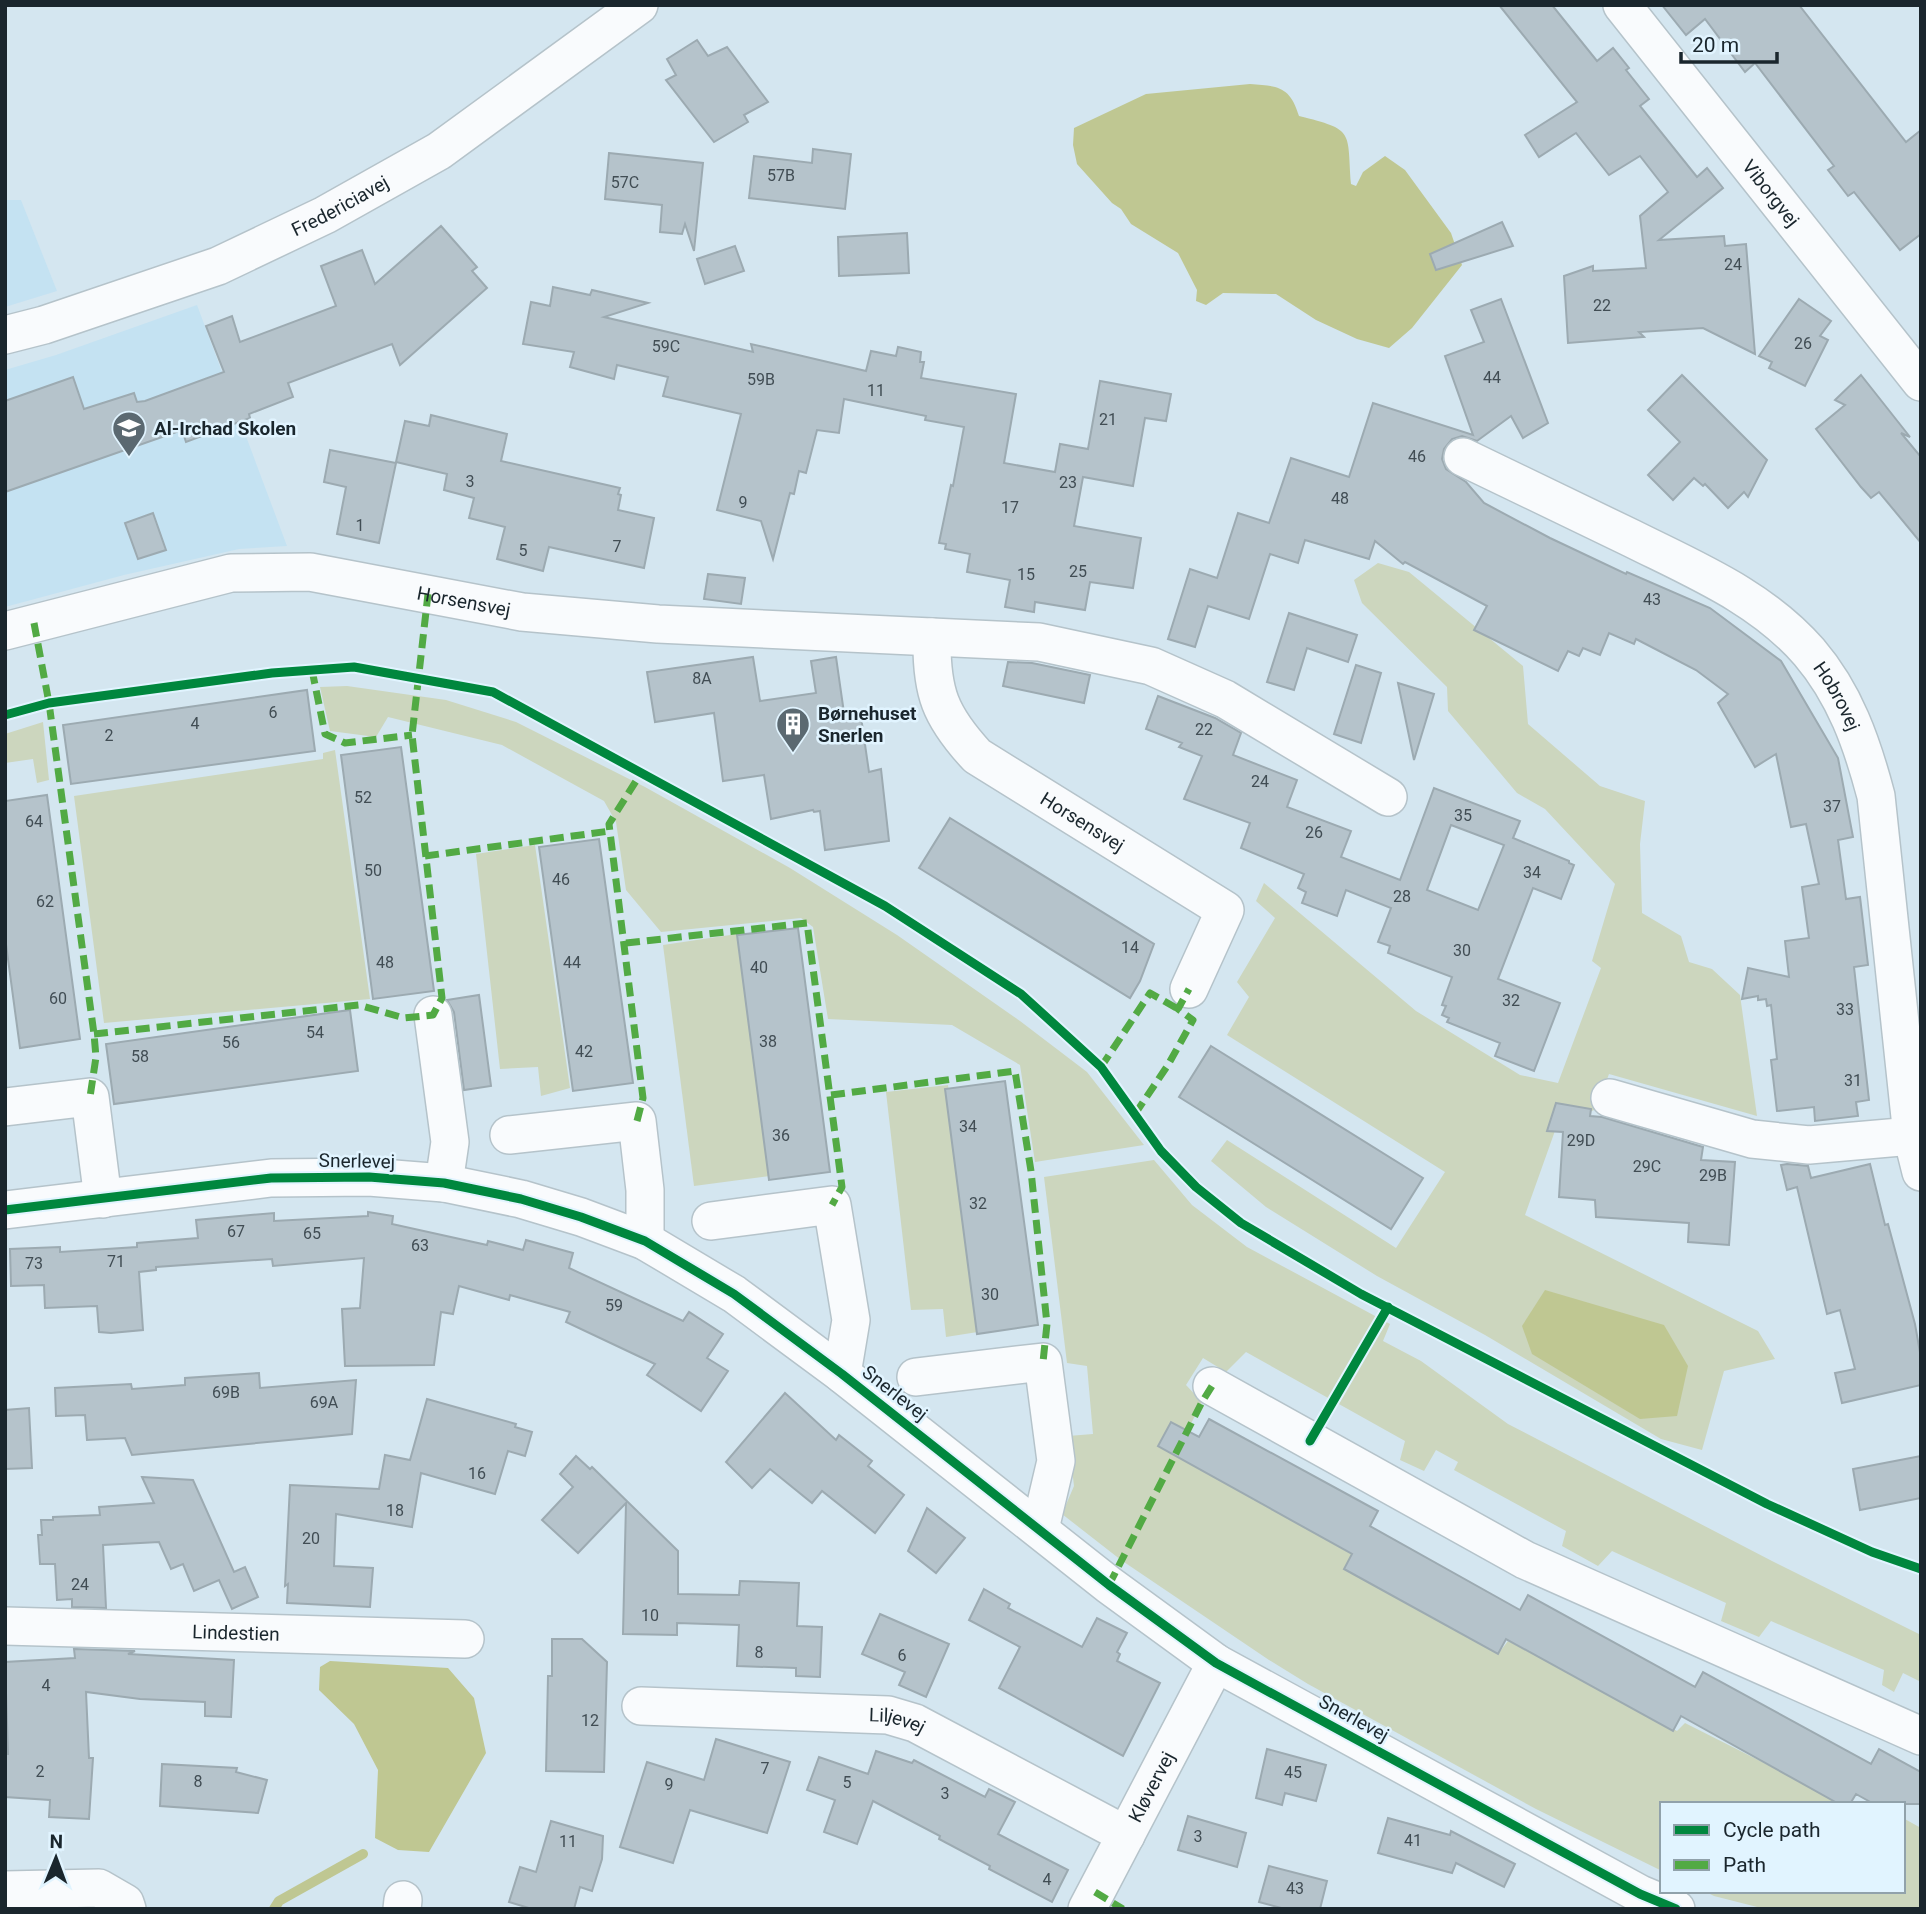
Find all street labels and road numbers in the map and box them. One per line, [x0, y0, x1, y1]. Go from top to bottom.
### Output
street label: Viborgvej [1738, 155, 1805, 231]
street label: Fredericiavej [288, 170, 393, 241]
street label: Horsensvej [415, 581, 513, 621]
street label: Hobrovej [1809, 657, 1865, 734]
street label: Horsensvej [1036, 787, 1129, 856]
street label: Snerlevej [319, 1149, 395, 1173]
street label: Snerlevej [858, 1360, 932, 1426]
street label: Lindestien [192, 1620, 280, 1645]
street label: Snerlevej [1315, 1689, 1393, 1747]
street label: Liljevej [869, 1703, 930, 1738]
street label: Kløvervej [1123, 1747, 1179, 1826]

